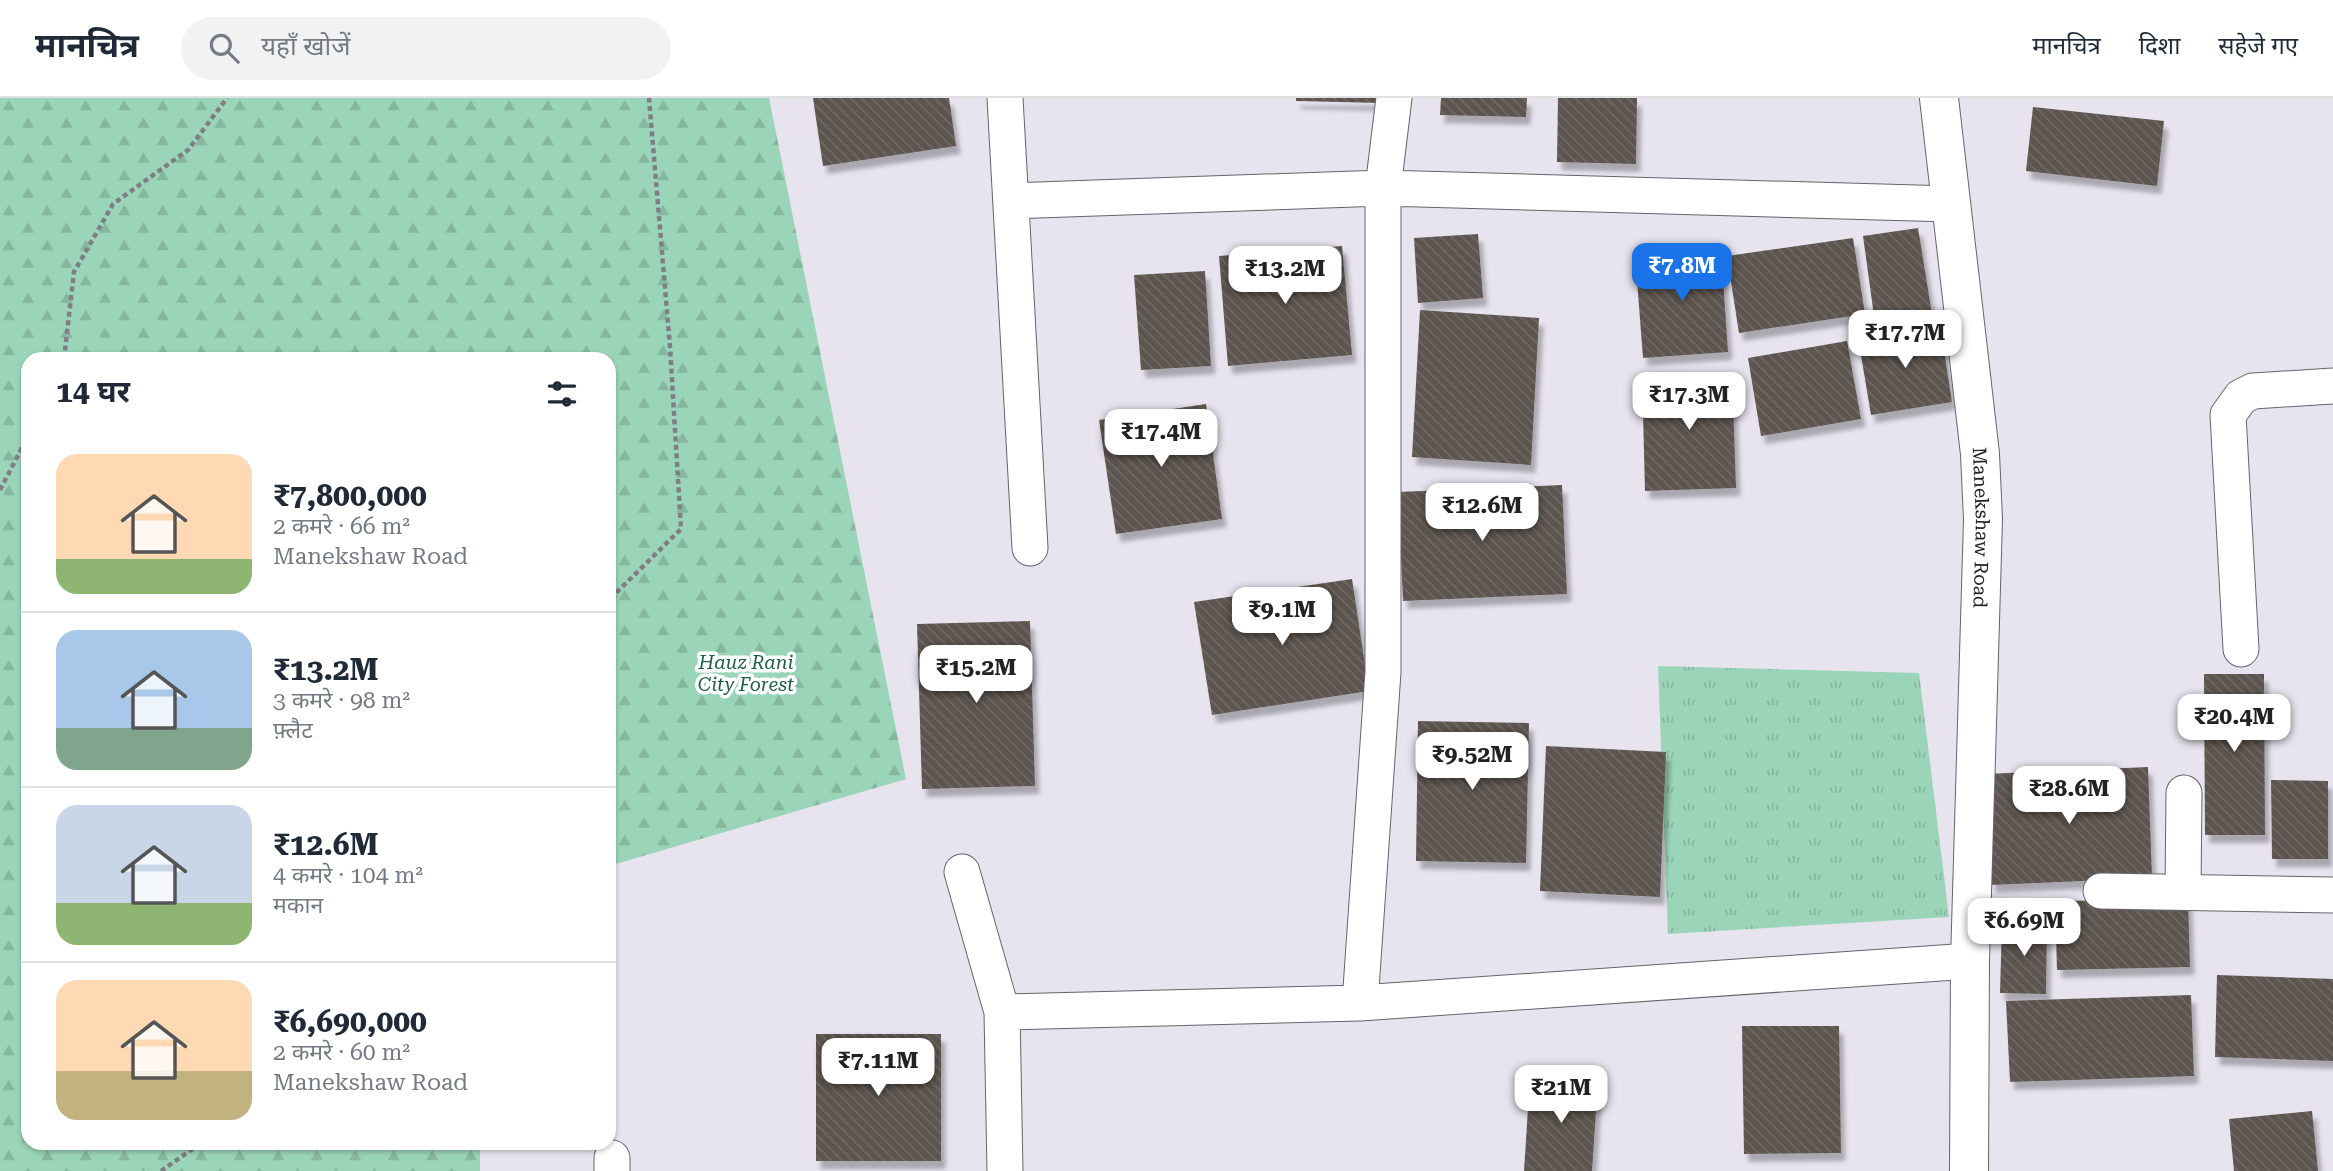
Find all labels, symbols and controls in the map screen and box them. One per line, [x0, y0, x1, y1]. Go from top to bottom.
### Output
search box [181, 17, 671, 80]
text: मानचित्र [35, 26, 139, 65]
icon: search [205, 29, 243, 67]
text: यहाँ खोजें [261, 31, 351, 61]
text: मानचित्र [2032, 32, 2101, 60]
text: दिशा [2139, 32, 2180, 60]
text: सहेजे गए [2218, 32, 2298, 60]
pin: ₹7.8M [1633, 244, 1731, 303]
pin: ₹13.2M [1228, 246, 1342, 306]
text: ₹7.8M [1648, 252, 1716, 279]
text: ₹13.2M [1245, 255, 1325, 282]
pin: ₹17.7M [1848, 310, 1962, 370]
text: ₹17.7M [1865, 319, 1945, 346]
pin: ₹17.3M [1632, 372, 1746, 432]
text: 14 घर [56, 374, 130, 409]
icon: filters [543, 375, 581, 413]
text: ₹17.3M [1649, 381, 1729, 408]
pin: ₹17.4M [1104, 410, 1218, 469]
text: ₹17.4M [1121, 418, 1201, 445]
street label: Manekshaw Road [1968, 447, 1995, 608]
text: ₹7,800,000 [273, 478, 427, 513]
icon: home [112, 482, 196, 566]
pin: ₹12.6M [1425, 484, 1539, 543]
text: ₹12.6M [1442, 492, 1522, 519]
text: 2 कमरे · 66 m² [273, 513, 410, 540]
text: Manekshaw Road [273, 543, 468, 570]
pin: ₹9.1M [1233, 588, 1331, 647]
text: ₹9.1M [1248, 596, 1316, 623]
pin: ₹15.2M [919, 646, 1033, 705]
park label: Hauz Rani City Forest [697, 651, 794, 696]
text: ₹13.2M [273, 652, 379, 687]
text: ₹15.2M [936, 654, 1016, 681]
icon: home [112, 658, 196, 742]
text: 3 कमरे · 98 m² [273, 687, 410, 714]
pin: ₹20.4M [2177, 694, 2291, 754]
text: ₹20.4M [2194, 703, 2274, 730]
text: फ़्लैट [273, 717, 313, 744]
pin: ₹9.52M [1415, 732, 1529, 792]
text: ₹9.52M [1432, 741, 1512, 768]
pin: ₹28.6M [2012, 766, 2126, 826]
text: ₹28.6M [2029, 775, 2109, 802]
text: ₹12.6M [273, 827, 379, 862]
icon: home [112, 833, 196, 917]
text: 4 कमरे · 104 m² [273, 862, 423, 889]
text: मकान [273, 892, 323, 919]
pin: ₹6.69M [1967, 898, 2081, 958]
text: ₹6.69M [1984, 907, 2064, 934]
text: ₹6,690,000 [273, 1004, 427, 1039]
icon: home [112, 1008, 196, 1092]
pin: ₹7.11M [821, 1038, 935, 1098]
text: 2 कमरे · 60 m² [273, 1039, 410, 1066]
text: ₹7.11M [838, 1047, 918, 1074]
pin: ₹21M [1520, 1066, 1602, 1125]
text: Manekshaw Road [273, 1069, 468, 1096]
text: ₹21M [1531, 1074, 1591, 1101]

